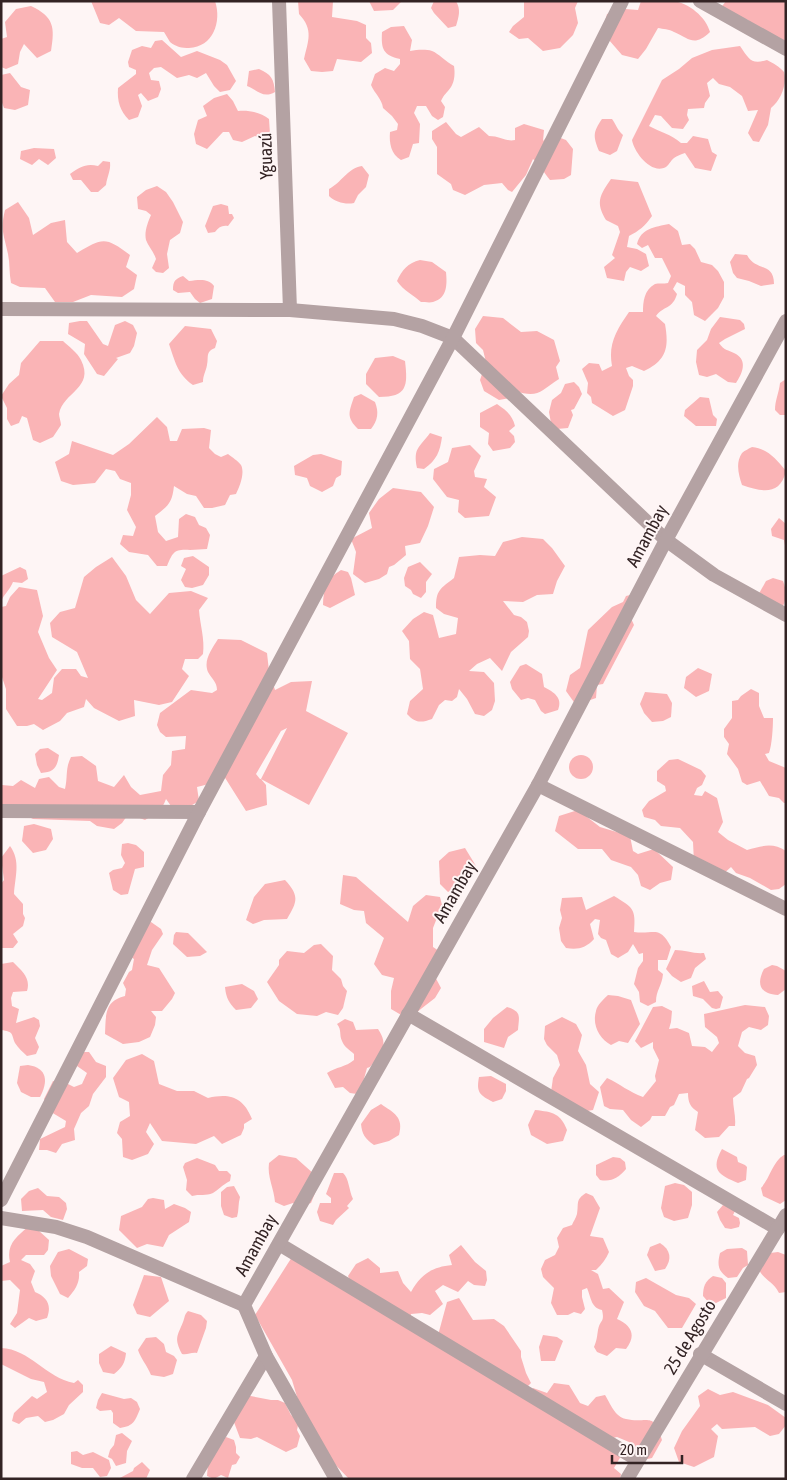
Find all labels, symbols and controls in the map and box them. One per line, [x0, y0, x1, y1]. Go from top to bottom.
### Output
street label: Yguazú [254, 132, 277, 180]
street label: Amambay [621, 501, 672, 570]
street label: Amambay [429, 857, 481, 926]
street label: Amambay [230, 1210, 281, 1279]
street label: 25 de Agosto [659, 1296, 720, 1378]
scale bar [612, 1432, 682, 1464]
text: 20 m [620, 1441, 647, 1458]

